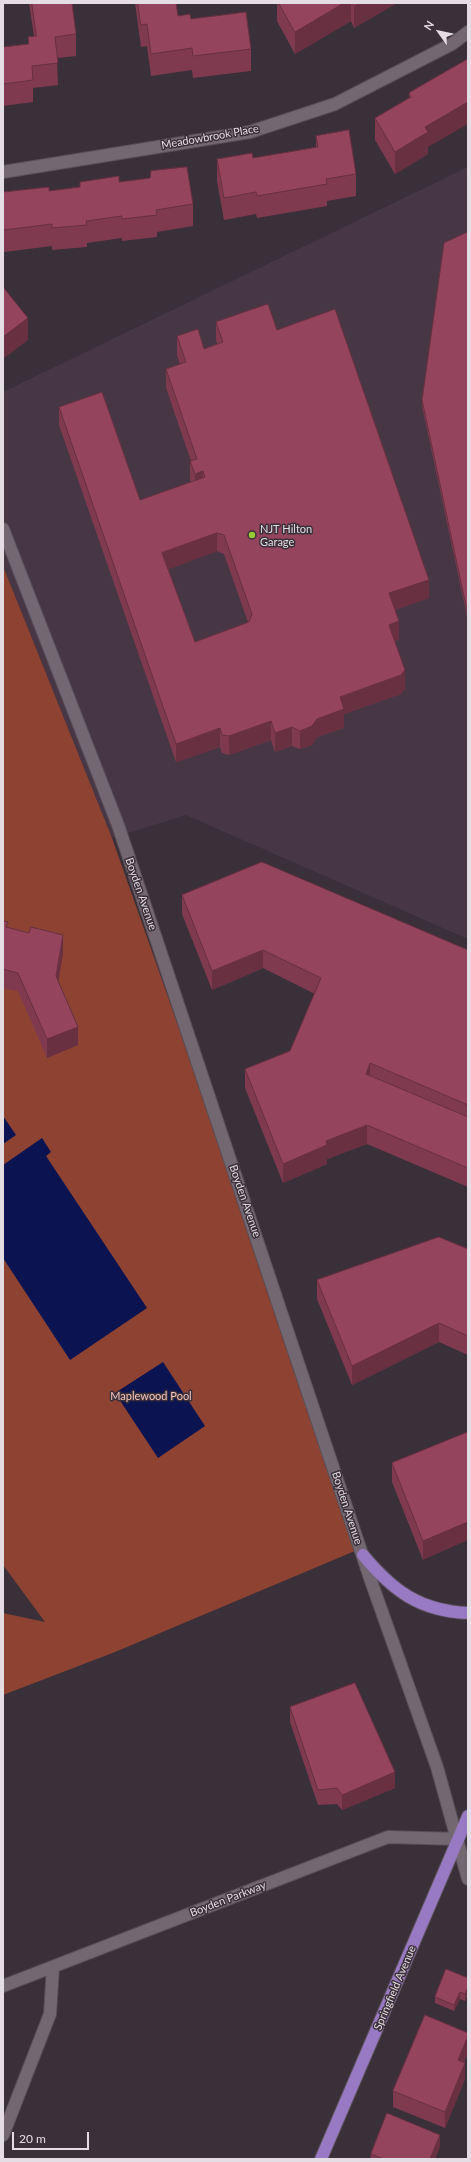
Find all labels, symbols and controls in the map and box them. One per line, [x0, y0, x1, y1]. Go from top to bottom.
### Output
north arrow [419, 12, 459, 52]
text: N [421, 18, 436, 32]
street label: Meadowbrook Place [160, 122, 260, 152]
place label: NJT Hilton Garage [260, 522, 312, 548]
marker: NJT Hilton Garage [247, 530, 257, 540]
street label: Boyden Avenue [122, 856, 160, 932]
street label: Boyden Avenue [226, 1163, 264, 1239]
park label: Maplewood Pool [110, 1389, 192, 1403]
street label: Boyden Avenue [329, 1470, 365, 1546]
street label: Boyden Parkway [188, 1878, 268, 1920]
street label: Springfield Avenue [371, 1944, 419, 2032]
scale bar [14, 2124, 91, 2150]
text: 20 m [19, 2131, 46, 2146]

